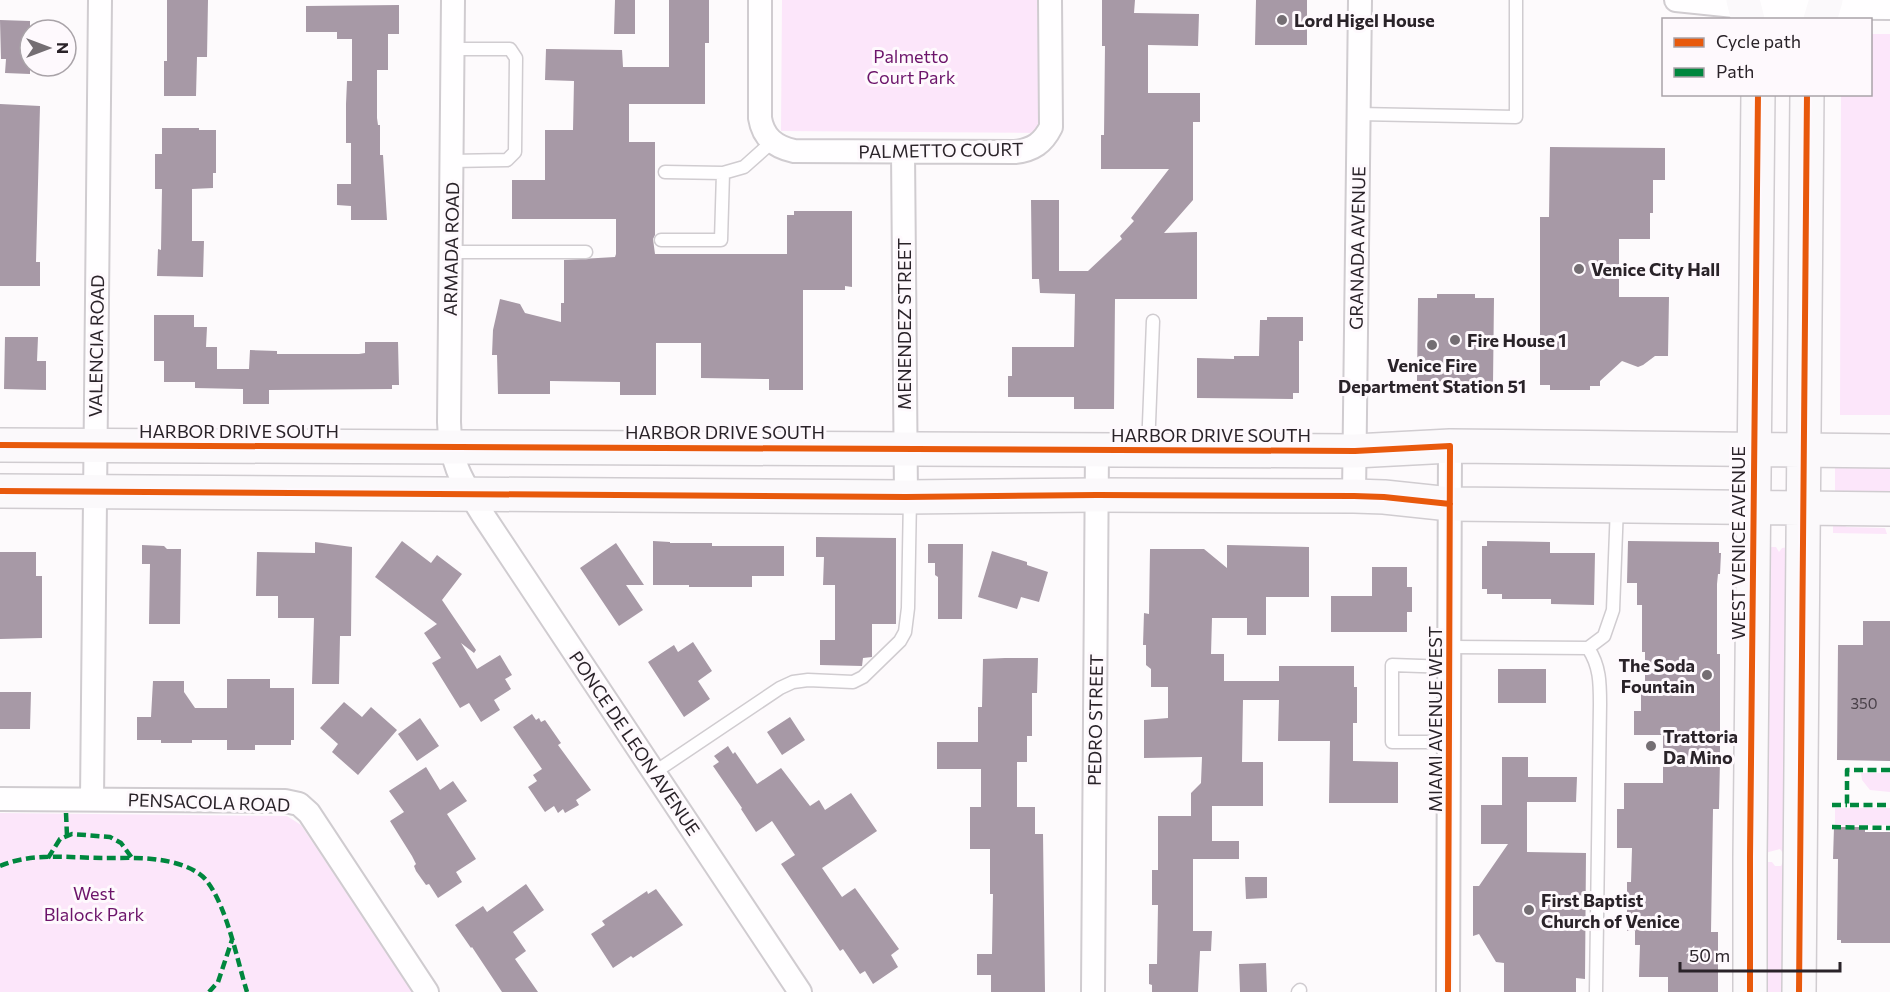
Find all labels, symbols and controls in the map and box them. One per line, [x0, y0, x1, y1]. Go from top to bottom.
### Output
place label: Lord Higel House [1294, 9, 1435, 31]
marker: Lord Higel House [1275, 13, 1289, 27]
north arrow [18, 18, 78, 78]
legend [1662, 18, 1872, 96]
text: Cycle path [1716, 30, 1801, 52]
text: N [54, 42, 73, 54]
park label: Palmetto Court Park [867, 45, 956, 88]
text: Path [1716, 60, 1754, 82]
street label: PALMETTO COURT [858, 138, 1024, 162]
street label: GRANADA AVENUE [1345, 166, 1369, 330]
street label: ARMADA ROAD [439, 182, 463, 316]
street label: MENENDEZ STREET [893, 238, 915, 410]
place label: Venice City Hall [1591, 258, 1720, 280]
marker: Venice City Hall [1572, 262, 1586, 276]
street label: VALENCIA ROAD [84, 274, 108, 418]
place label: Fire House 1 [1467, 329, 1566, 351]
marker: Fire House 1 [1448, 333, 1462, 347]
marker: Venice Fire Department Station 51 [1425, 338, 1439, 352]
place label: Venice Fire Department Station 51 [1338, 354, 1526, 397]
street label: HARBOR DRIVE SOUTH [139, 420, 339, 442]
street label: HARBOR DRIVE SOUTH [625, 421, 825, 443]
street label: HARBOR DRIVE SOUTH [1111, 424, 1311, 446]
street label: WEST VENICE AVENUE [1727, 446, 1749, 640]
street label: MIAMI AVENUE WEST [1424, 626, 1446, 812]
street label: PONCE DE LEON AVENUE [565, 647, 705, 839]
street label: PEDRO STREET [1083, 654, 1107, 786]
place label: The Soda Fountain [1618, 654, 1695, 697]
marker: The Soda Fountain [1700, 668, 1714, 682]
house number: 350 [1851, 694, 1877, 712]
place label: Trattoria Da Mino [1663, 725, 1738, 768]
marker: Trattoria Da Mino [1644, 739, 1658, 753]
street label: PENSACOLA ROAD [127, 788, 291, 816]
park label: West Blalock Park [44, 882, 145, 925]
place label: First Baptist Church of Venice [1541, 889, 1680, 932]
marker: First Baptist Church of Venice [1522, 903, 1536, 917]
scale bar [1680, 935, 1840, 973]
text: 50 m [1689, 944, 1730, 966]

